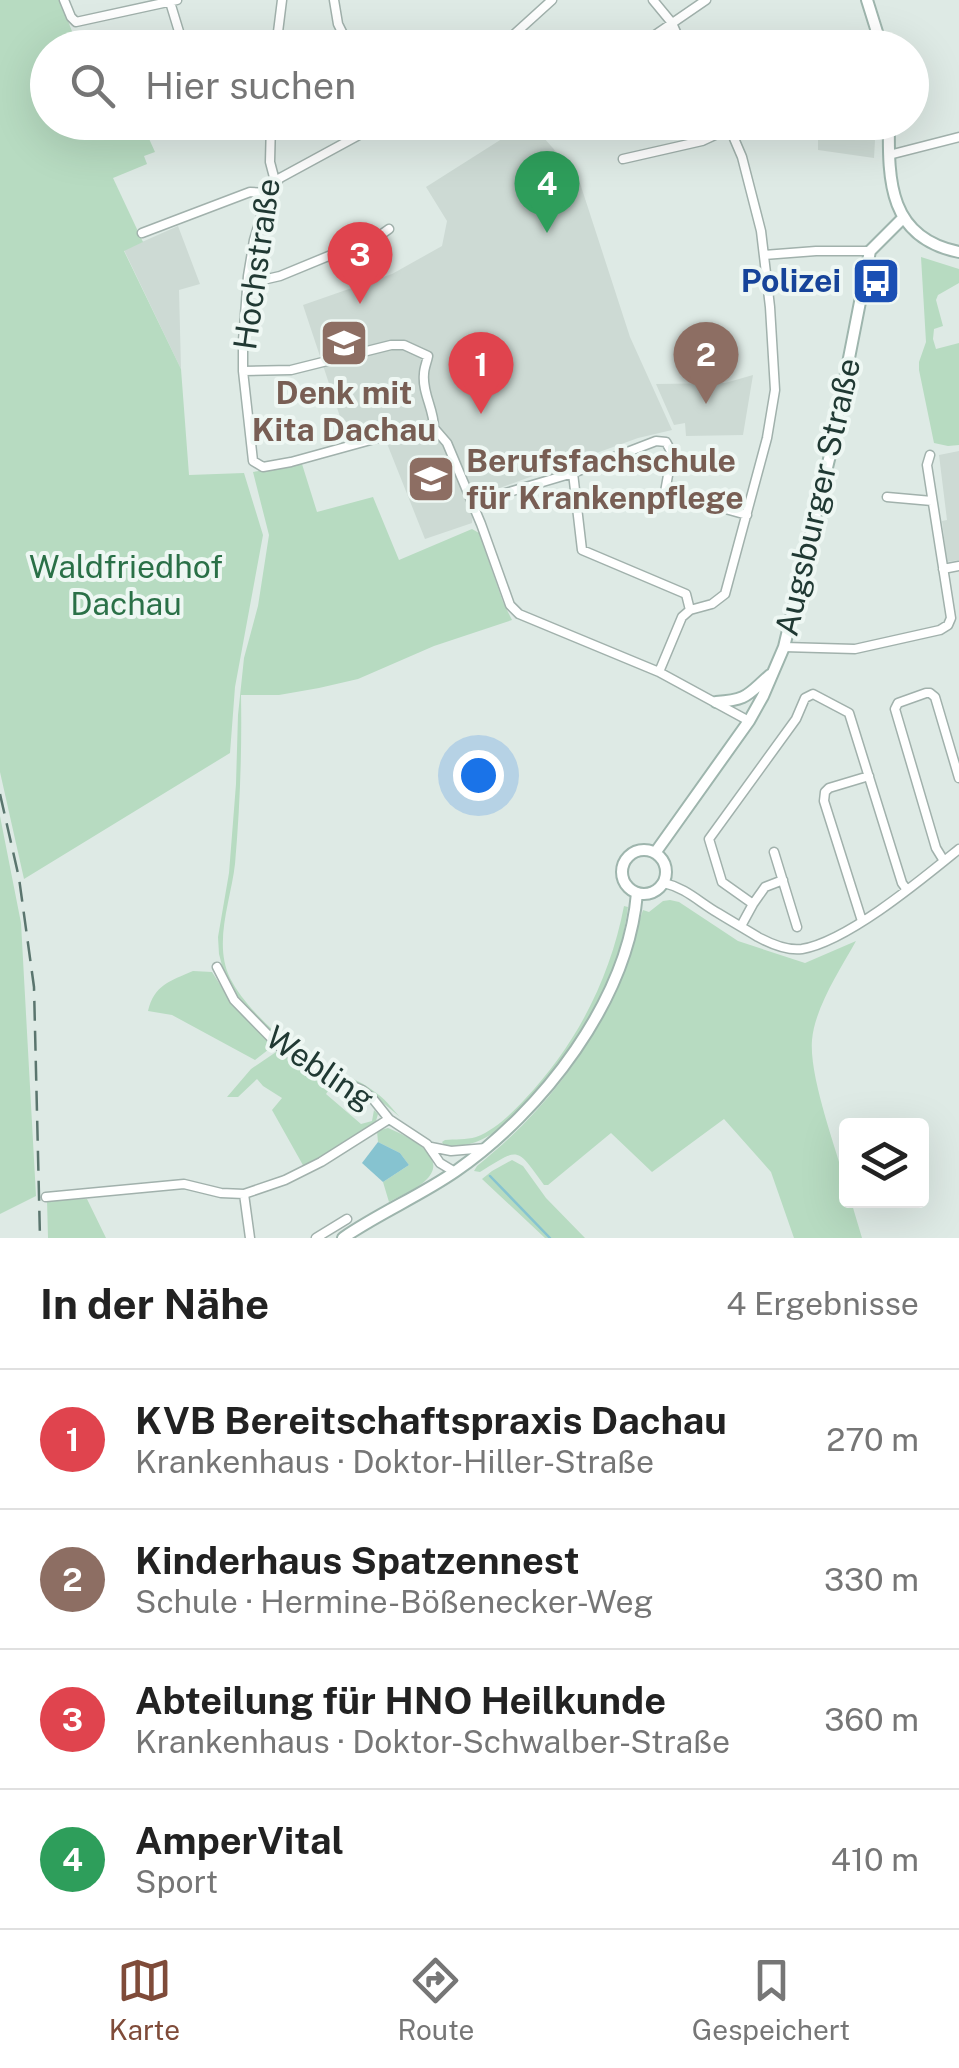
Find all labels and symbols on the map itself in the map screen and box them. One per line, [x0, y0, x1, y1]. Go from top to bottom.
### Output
pin: 4 [514, 150, 580, 233]
street label: Hochstraße [226, 176, 287, 352]
pin: 3 [328, 222, 392, 304]
bus stop icon: Polizei [850, 255, 902, 307]
place label: Polizei [741, 262, 841, 299]
school or university icon: Denk mit Kita Dachau [318, 317, 370, 369]
pin: 2 [674, 322, 738, 404]
pin: 1 [448, 332, 514, 414]
street label: Augsburger Straße [768, 354, 867, 639]
place label: Denk mit Kita Dachau [252, 374, 436, 448]
place label: Berufsfachschule für Krankenpflege [466, 442, 744, 516]
school or university icon: Berufsfachschule für Krankenpflege [405, 453, 457, 505]
park label: Waldfriedhof Dachau [29, 548, 223, 622]
your location [453, 750, 504, 801]
street label: Webling [259, 1018, 381, 1117]

